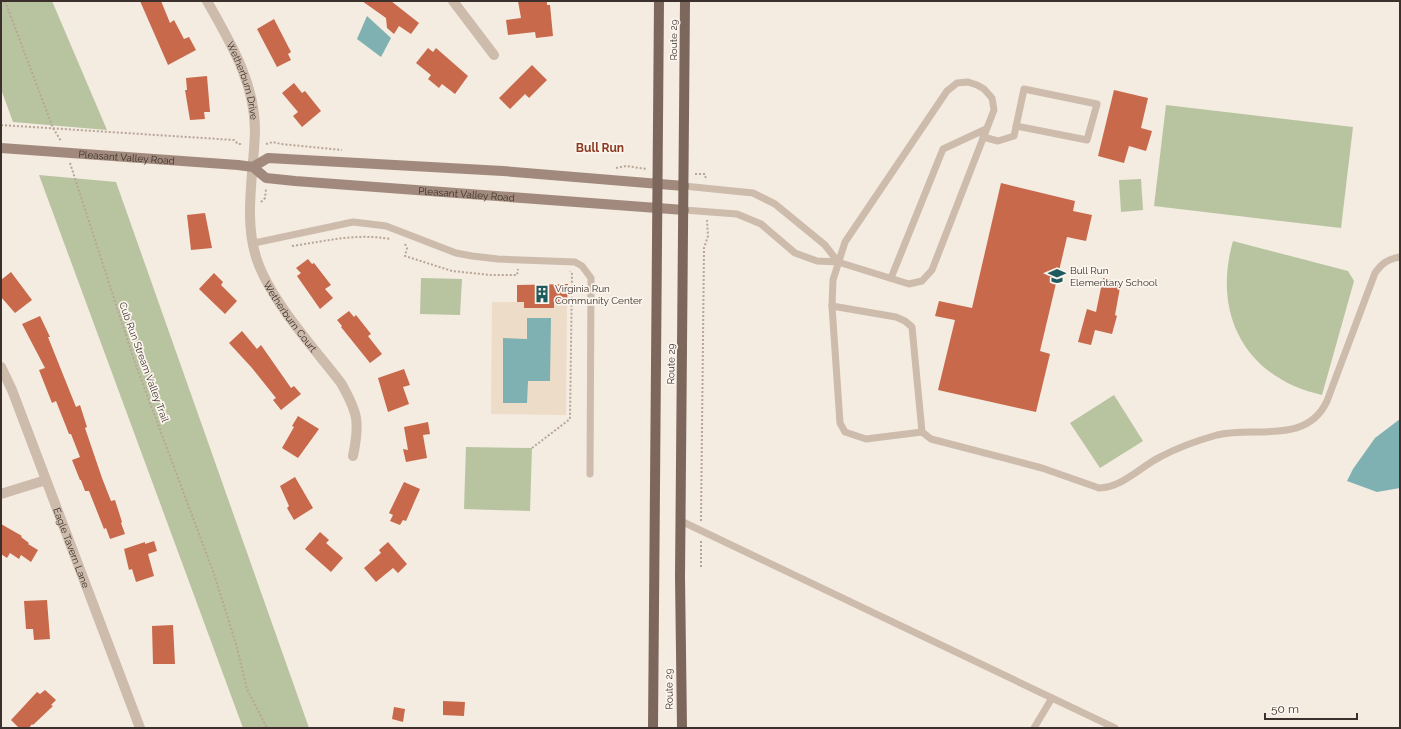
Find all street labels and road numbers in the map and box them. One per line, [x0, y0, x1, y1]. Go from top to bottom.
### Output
street label: Route 29 [668, 19, 679, 61]
street label: Wetherburn Drive [225, 40, 260, 120]
street label: Pleasant Valley Road [78, 148, 175, 166]
street label: Pleasant Valley Road [418, 185, 515, 203]
street label: Wetherburn Court [262, 279, 320, 354]
street label: Cub Run Stream Valley Trail [117, 300, 171, 424]
street label: Route 29 [665, 343, 677, 385]
street label: Eagle Tavern Lane [51, 506, 92, 589]
street label: Route 29 [663, 668, 675, 710]

